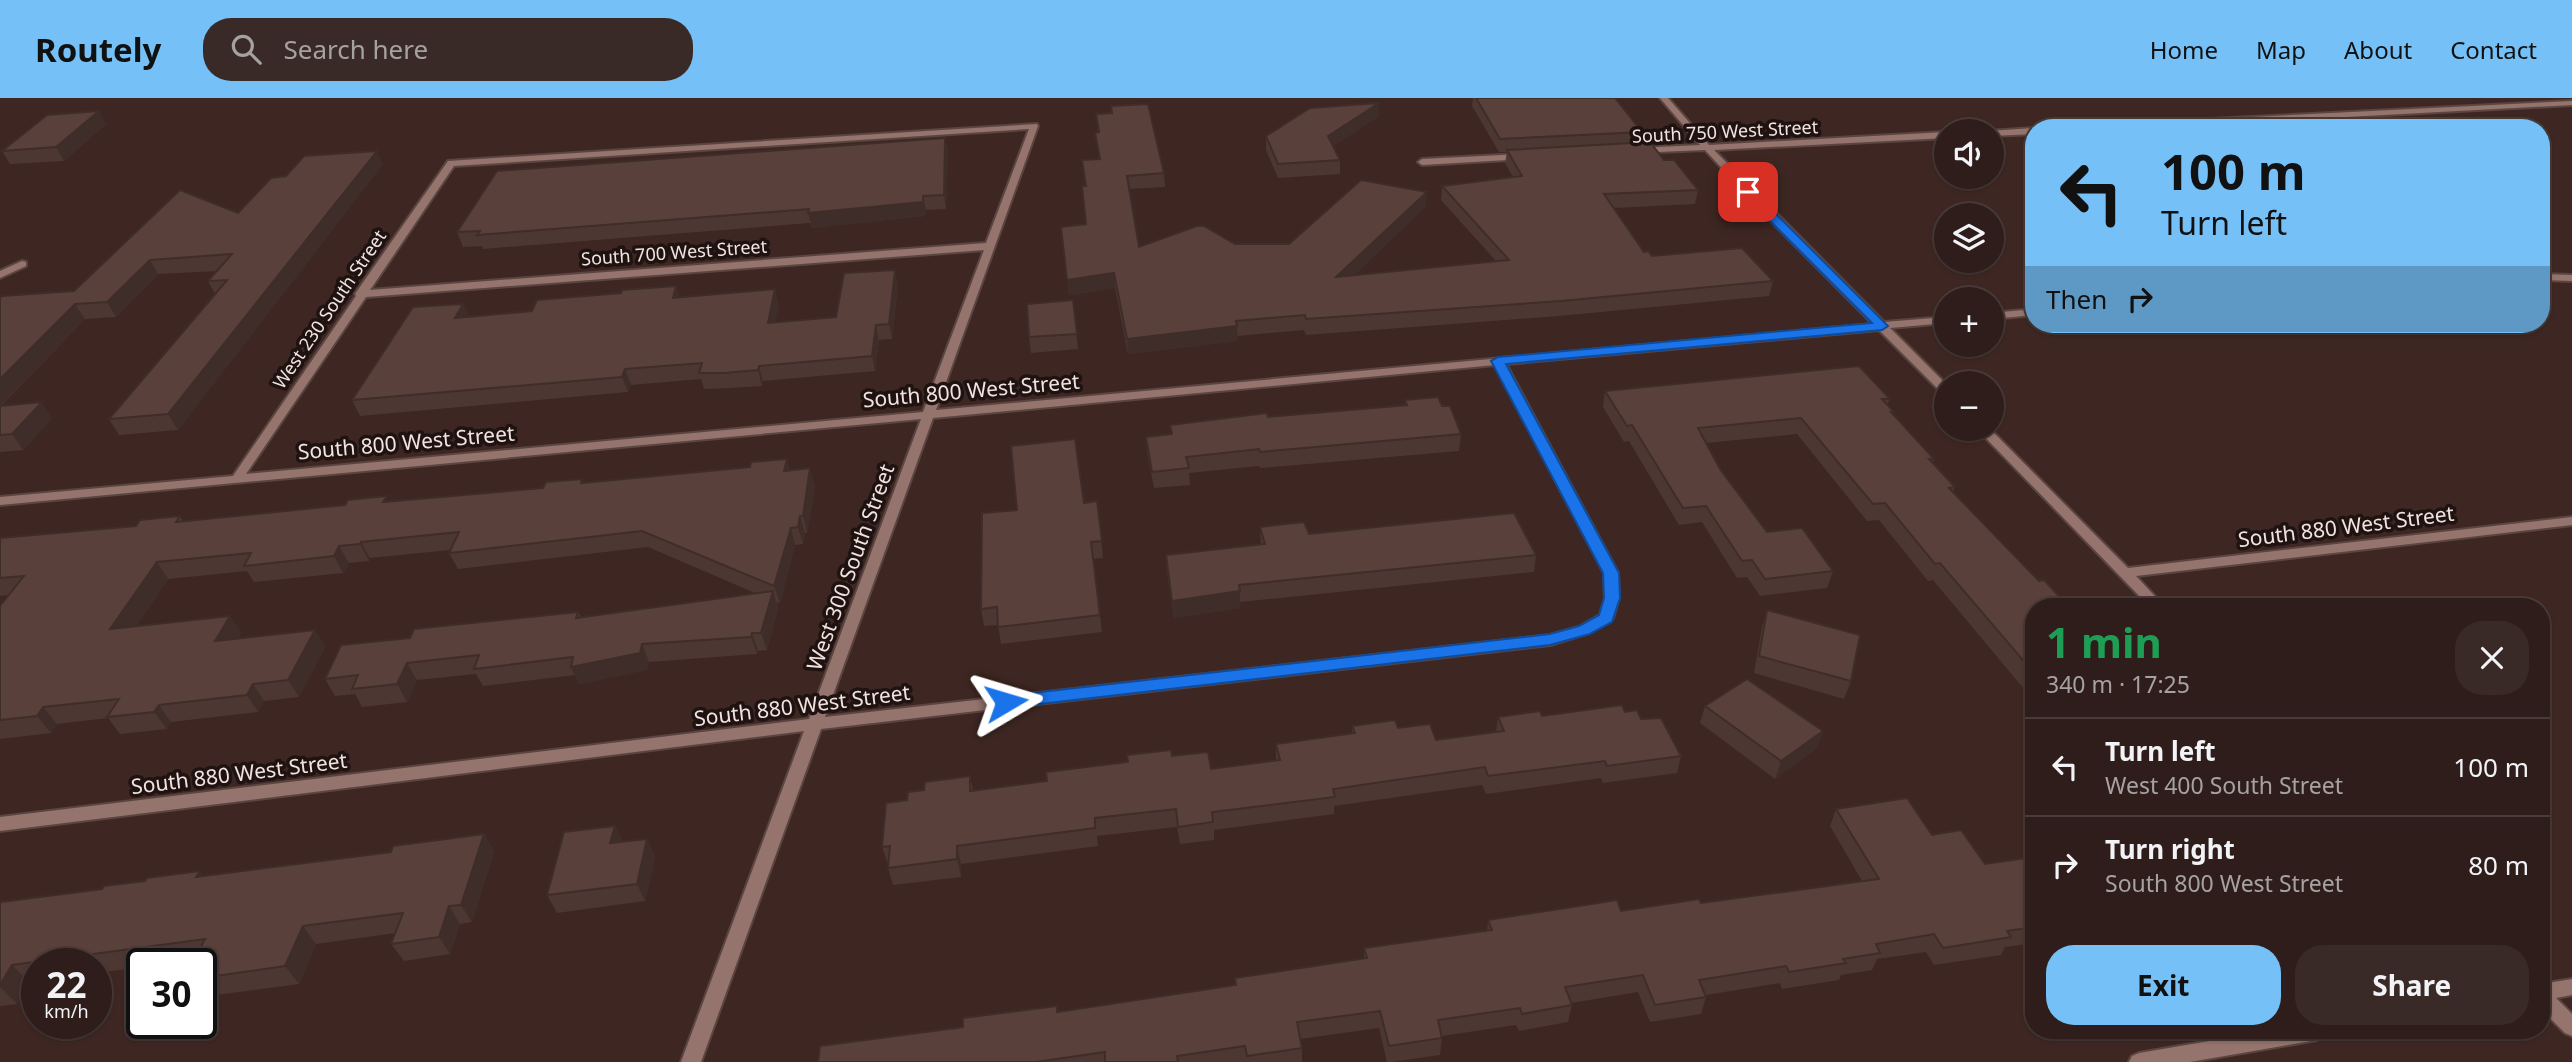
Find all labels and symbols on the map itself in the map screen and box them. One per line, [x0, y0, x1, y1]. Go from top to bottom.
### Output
street label: South 750 West Street [1631, 114, 1819, 148]
pin [1718, 162, 1778, 222]
street label: West 230 South Street [267, 225, 391, 393]
street label: South 700 West Street [580, 233, 768, 270]
street label: South 800 West Street [861, 367, 1081, 413]
street label: South 800 West Street [296, 419, 516, 465]
street label: West 300 South Street [800, 460, 900, 674]
street label: South 880 West Street [2236, 499, 2456, 553]
position arrow [969, 665, 1043, 739]
street label: South 880 West Street [692, 678, 912, 732]
street label: South 880 West Street [129, 746, 349, 800]
speed limit sign: 30 [126, 948, 217, 1039]

